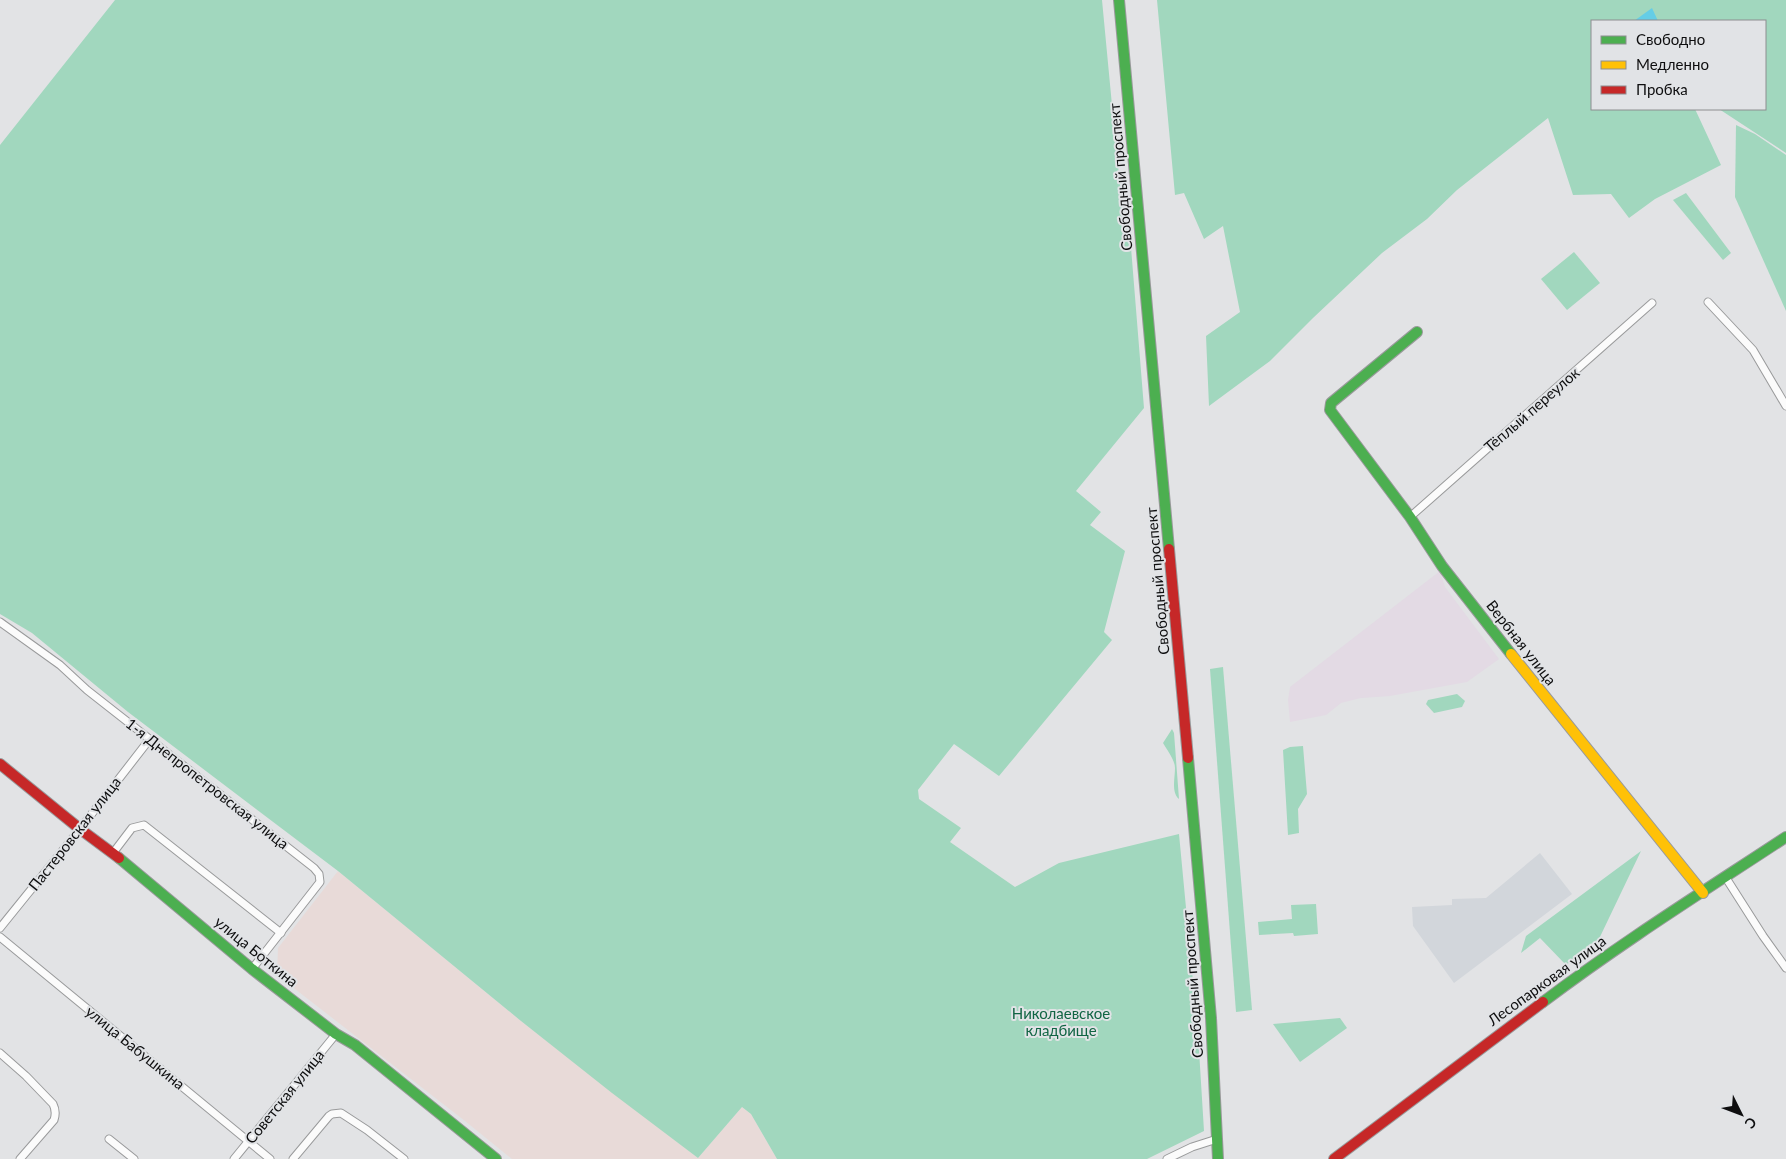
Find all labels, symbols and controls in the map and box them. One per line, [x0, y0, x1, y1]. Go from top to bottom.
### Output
legend [1591, 20, 1766, 110]
text: Свободно [1636, 30, 1705, 48]
text: Медленно [1636, 55, 1709, 73]
text: Пробка [1636, 80, 1688, 98]
street label: Свободный проспект [1105, 102, 1135, 252]
street label: Тёплый переулок [1480, 363, 1583, 455]
street label: Свободный проспект [1142, 506, 1172, 656]
street label: Вербная улица [1483, 596, 1561, 688]
street label: 1-я Днепропетровская улица [123, 714, 293, 852]
street label: Пастеровская улица [24, 773, 124, 894]
street label: Свободный проспект [1178, 909, 1206, 1059]
street label: улица Боткина [211, 912, 302, 990]
street label: Лесопарковая улица [1483, 931, 1609, 1030]
street label: улица Бабушкина [82, 1002, 189, 1093]
park label: Николаевское кладбище [1012, 1004, 1110, 1039]
street label: Советская улица [241, 1046, 328, 1147]
north arrow [1716, 1089, 1766, 1139]
text: С [1741, 1114, 1760, 1133]

